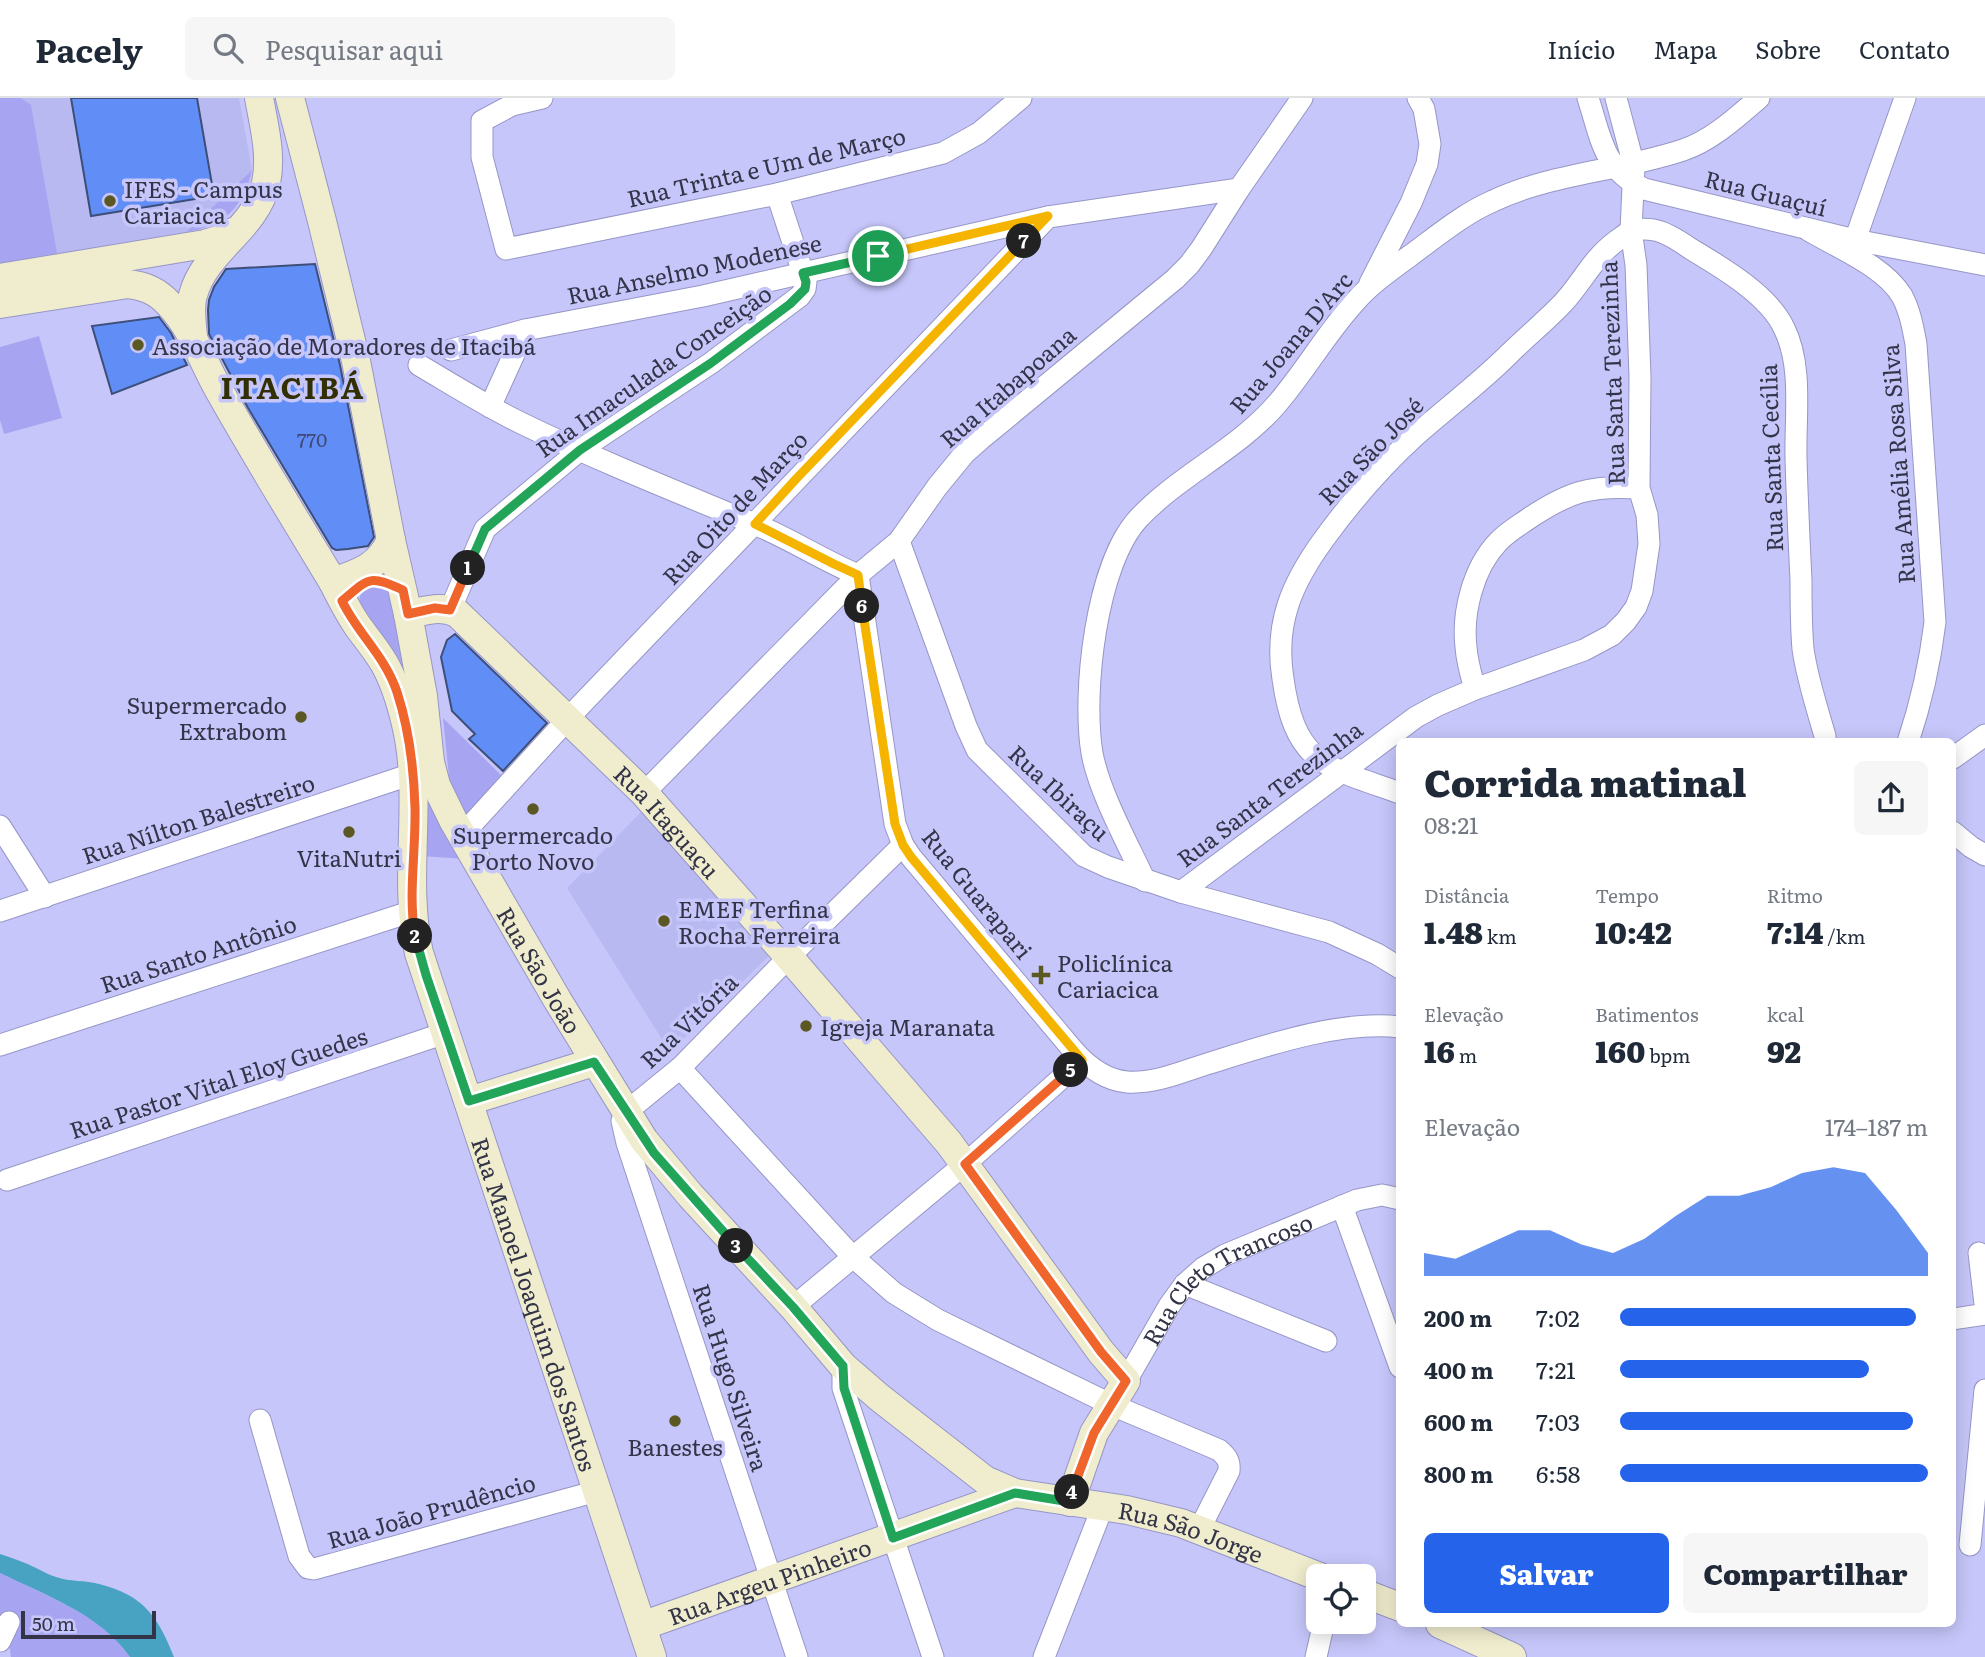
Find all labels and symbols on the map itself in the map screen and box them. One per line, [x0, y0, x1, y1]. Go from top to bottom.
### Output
street label: Rua Trinta e Um de Março [623, 117, 909, 215]
street label: Rua Guaçuí [1701, 160, 1831, 224]
place label: IFES - Campus Cariacica [124, 171, 282, 231]
marker: IFES - Campus Cariacica [102, 193, 118, 209]
pin: 7 [1006, 223, 1042, 258]
street label: Rua Anselmo Modenese [564, 224, 824, 312]
pin [848, 226, 908, 286]
street label: Rua Santa Terezinha [1590, 260, 1632, 486]
street label: Rua Joana D'Arc [1220, 264, 1360, 420]
street label: Rua Imaculada Conceição [528, 276, 778, 464]
street label: Rua Itabapoana [931, 317, 1083, 455]
place label: Associação de Moradores de Itacibá [152, 328, 536, 362]
marker: Associação de Moradores de Itacibá [130, 337, 146, 353]
street label: Rua Amélia Rosa Silva [1872, 342, 1922, 585]
street label: Rua Santa Cecília [1750, 363, 1790, 553]
district label: ITACIBÁ [221, 364, 366, 408]
street label: Rua São José [1310, 388, 1430, 512]
street label: Rua Oito de Março [654, 422, 814, 592]
house number: 770 [297, 425, 327, 453]
pin: 1 [450, 550, 486, 586]
pin: 6 [844, 588, 880, 624]
place label: Supermercado Extrabom [127, 687, 287, 747]
marker: Supermercado Extrabom [293, 709, 309, 725]
street label: Rua Santa Terezinha [1169, 711, 1369, 874]
street label: Rua Ibiraçu [1002, 736, 1118, 848]
street label: Rua Itaguaçu [607, 756, 728, 885]
street label: Rua Nílton Balestreiro [77, 764, 319, 872]
marker: Supermercado Porto Novo [525, 801, 541, 817]
place label: Supermercado Porto Novo [453, 817, 613, 877]
street label: Rua Guarapari [915, 820, 1042, 966]
marker: VitaNutri [341, 824, 357, 840]
place label: VitaNutri [297, 840, 402, 874]
place label: EMEF Terfina Rocha Ferreira [678, 891, 841, 951]
street label: Rua São João [489, 900, 591, 1040]
street label: Rua Santo Antônio [96, 905, 300, 1001]
marker: EMEF Terfina Rocha Ferreira [656, 913, 672, 929]
pin: 2 [398, 918, 432, 954]
place label: Policlínica Cariacica [1057, 945, 1173, 1005]
street label: Rua Vitória [632, 964, 745, 1075]
marker: Policlínica Cariacica [1031, 965, 1051, 985]
place label: Igreja Maranata [820, 1009, 995, 1043]
street label: Rua Pastor Vital Eloy Guedes [65, 1018, 371, 1146]
marker: Igreja Maranata [798, 1018, 814, 1034]
pin: 5 [1054, 1052, 1088, 1088]
street label: Rua Manoel Joaquim dos Santos [464, 1132, 606, 1475]
street label: Rua Cleto Trancoso [1133, 1204, 1317, 1351]
pin: 3 [718, 1228, 754, 1264]
street label: Rua Hugo Silveira [686, 1279, 779, 1476]
marker: Banestes [667, 1413, 683, 1429]
place label: Banestes [627, 1429, 723, 1463]
street label: Rua João Prudêncio [323, 1464, 539, 1556]
pin: 4 [1054, 1474, 1090, 1510]
street label: Rua São Jorge [1116, 1492, 1269, 1570]
street label: Rua Argeu Pinheiro [663, 1529, 875, 1633]
scale bar [21, 1608, 156, 1640]

